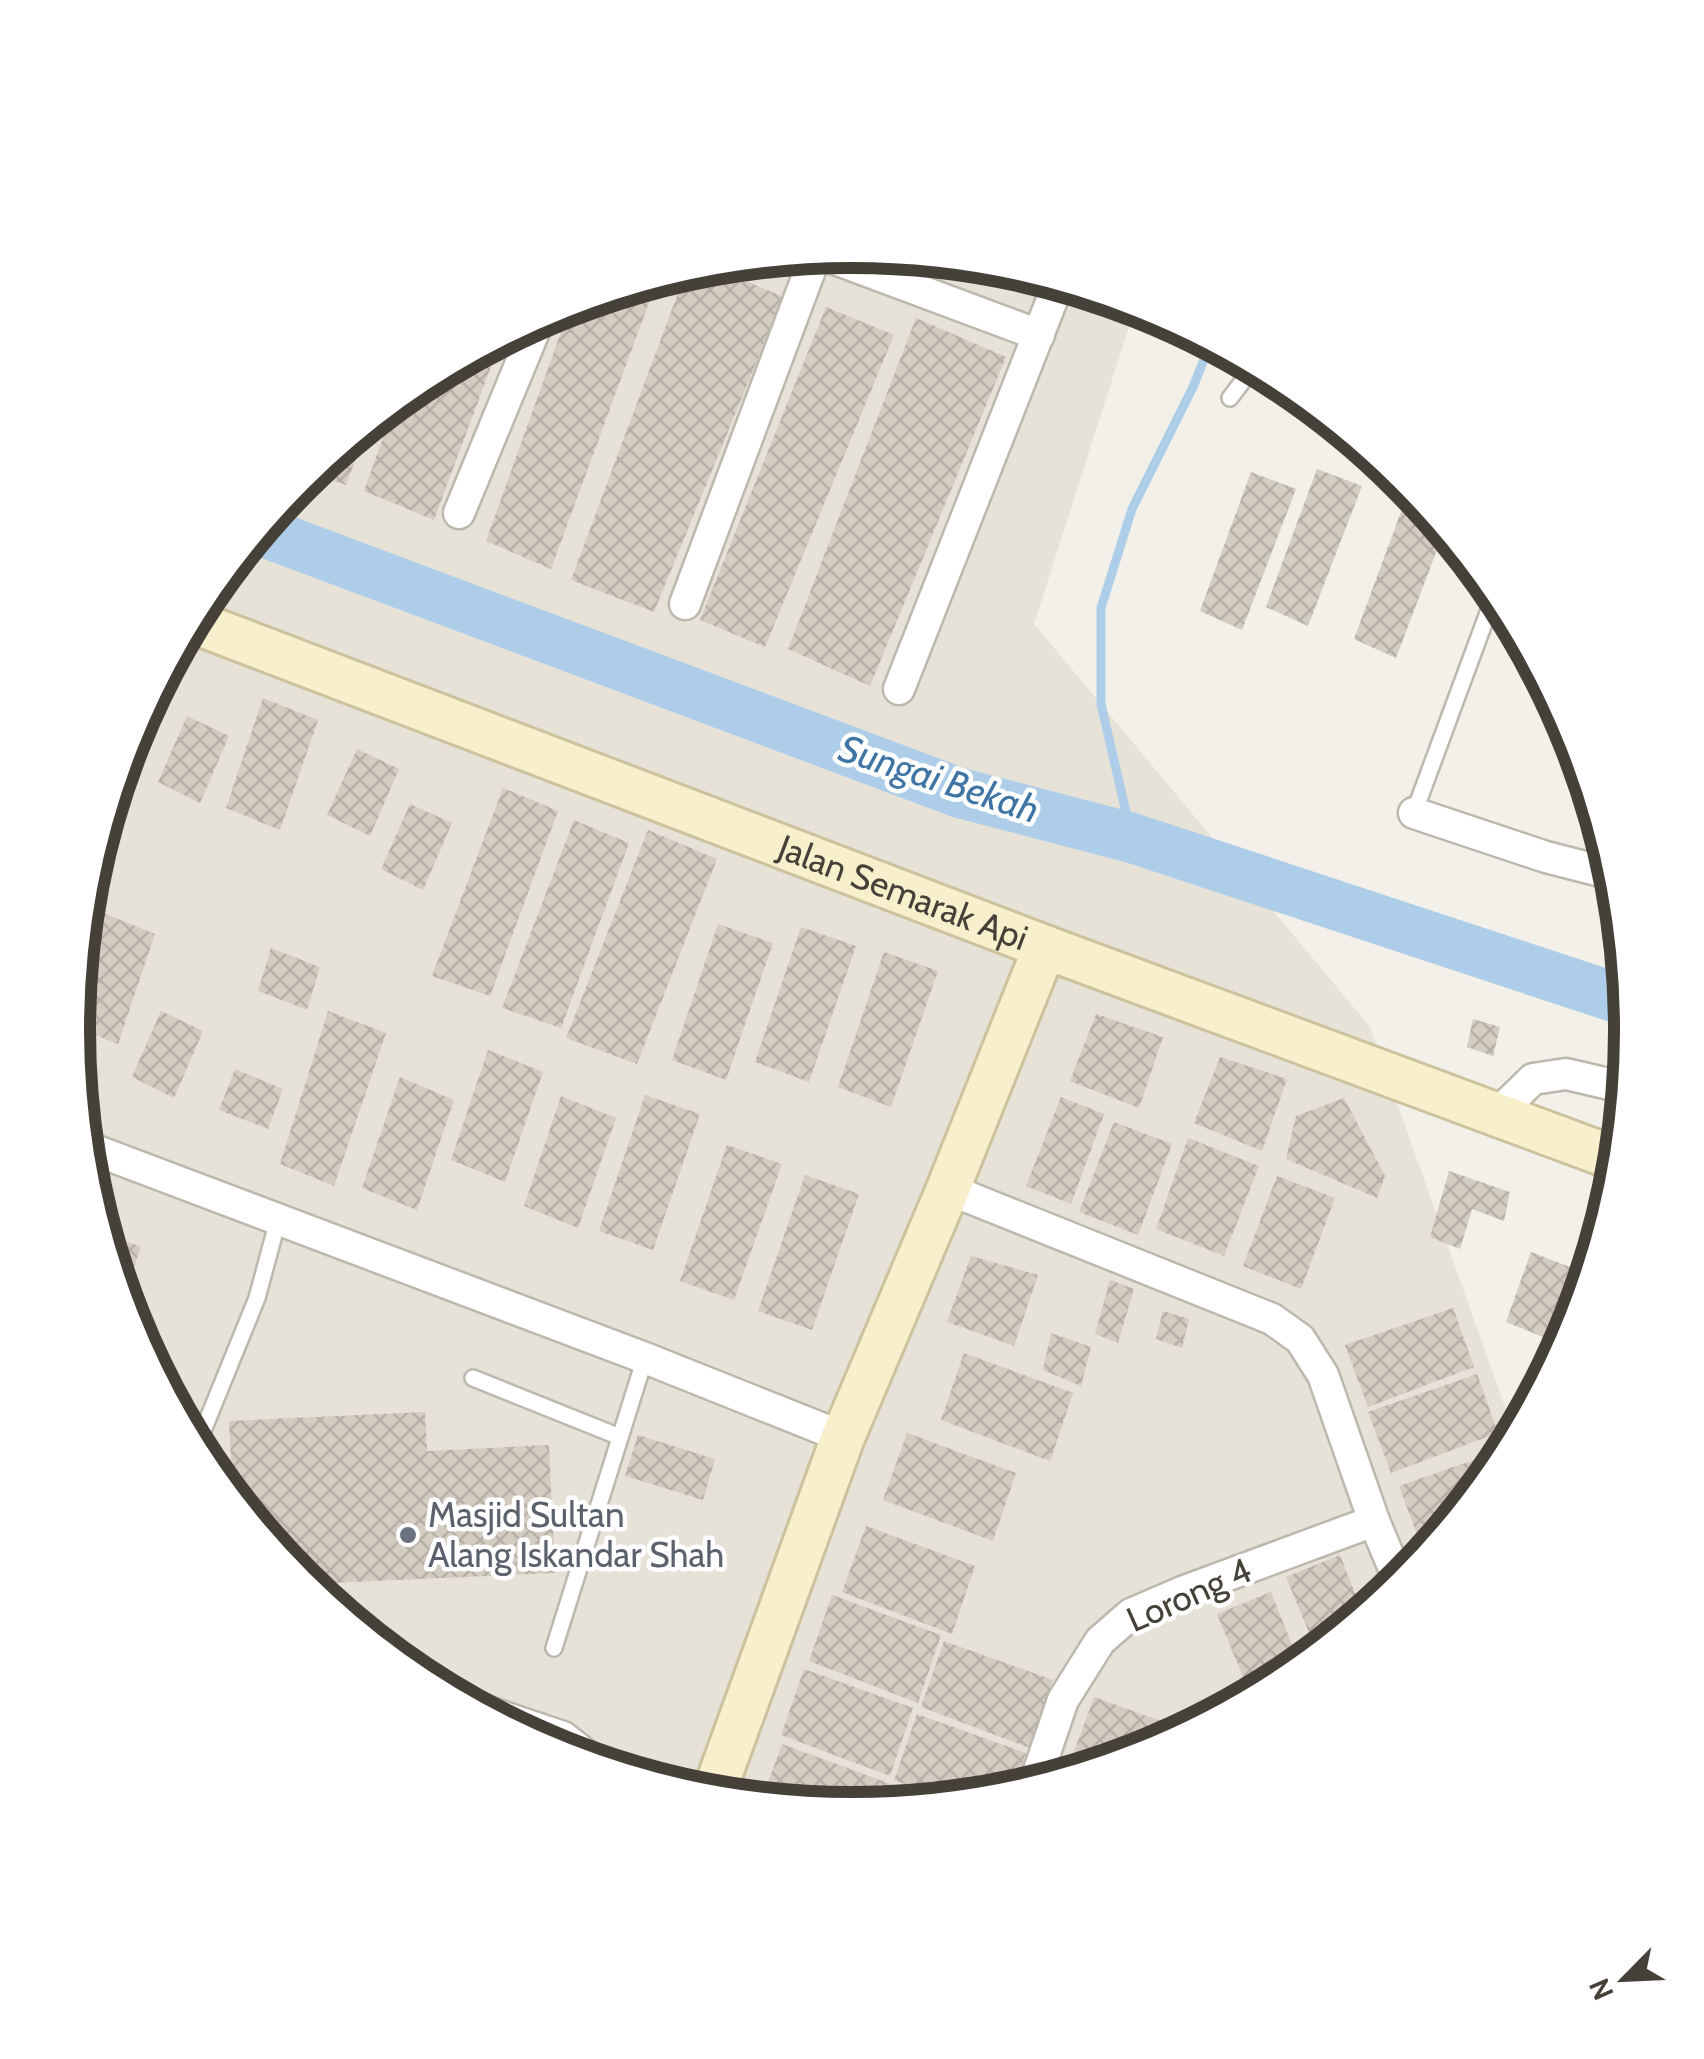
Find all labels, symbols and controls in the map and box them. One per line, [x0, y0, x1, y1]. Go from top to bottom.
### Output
water label: Sungai Bekah [833, 724, 1045, 833]
street label: Jalan Semarak Api [771, 825, 1034, 959]
place label: Masjid Sultan Alang Iskandar Shah [428, 1493, 724, 1576]
marker: Masjid Sultan Alang Iskandar Shah [397, 1524, 419, 1546]
street label: Lorong 4 [1120, 1548, 1258, 1641]
north arrow [1574, 1929, 1674, 2029]
text: N [1582, 1973, 1621, 2005]

